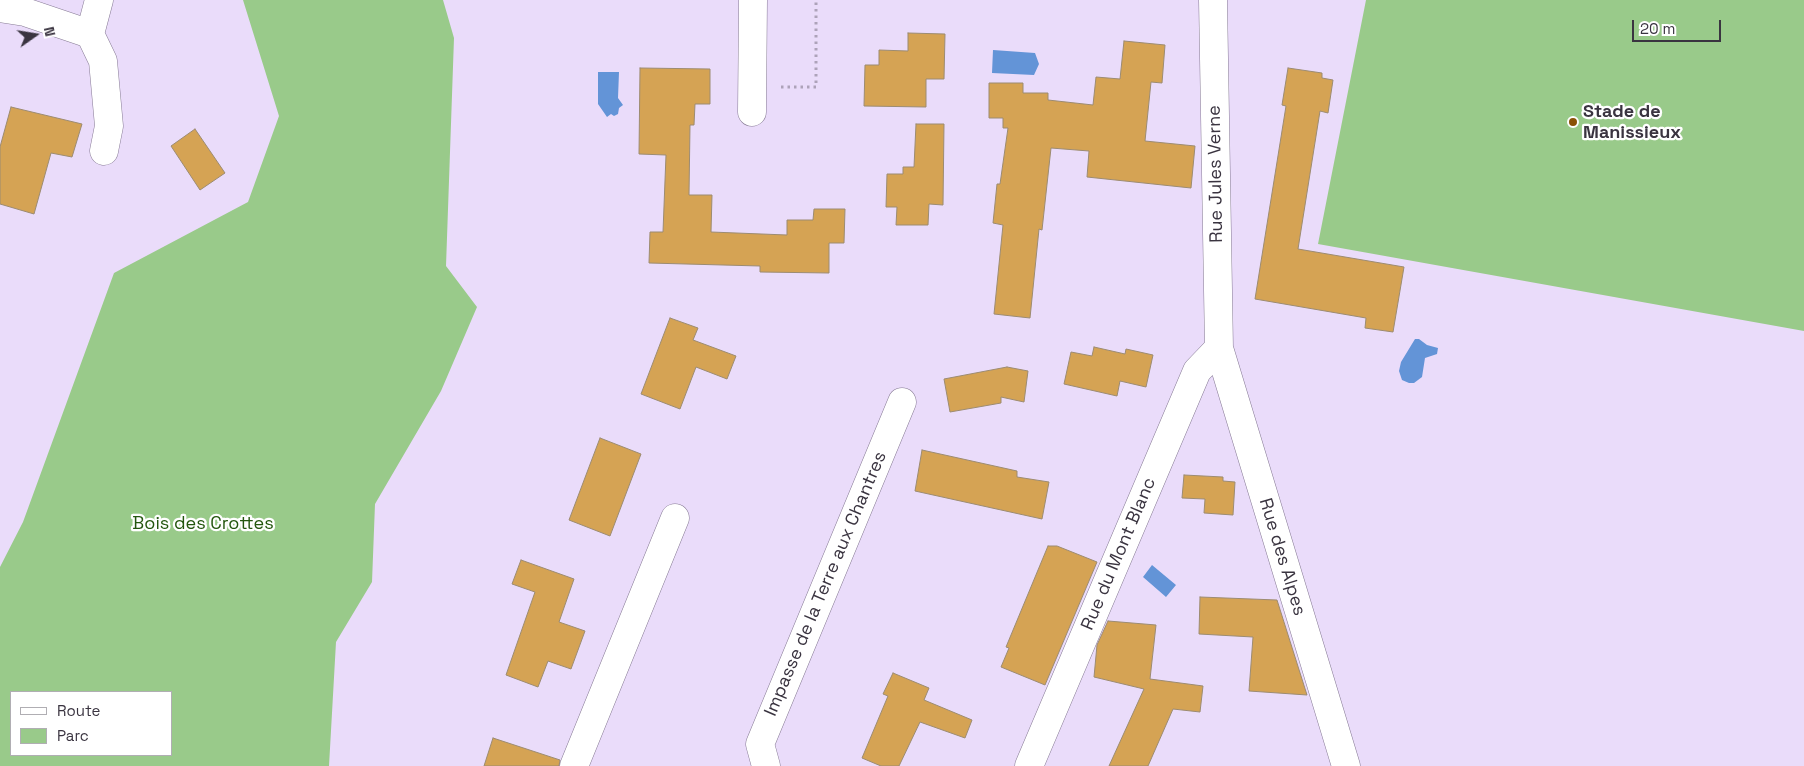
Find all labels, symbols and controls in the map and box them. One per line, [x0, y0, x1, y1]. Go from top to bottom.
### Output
north arrow [10, 10, 60, 60]
scale bar [1634, 10, 1723, 42]
text: 20 m [1640, 19, 1675, 38]
text: N [40, 25, 59, 38]
place label: Stade de Manissieux [1583, 101, 1681, 144]
street label: Rue Jules Verne [1204, 105, 1228, 243]
marker: Stade de Manissieux [1567, 116, 1579, 128]
street label: Impasse de la Terre aux Chantres [760, 448, 892, 720]
street label: Rue du Mont Blanc [1077, 474, 1161, 634]
street label: Rue des Alpes [1254, 496, 1310, 618]
park label: Bois des Crottes [132, 513, 274, 535]
legend [10, 691, 172, 756]
text: Route [57, 701, 100, 720]
text: Parc [57, 726, 89, 745]

